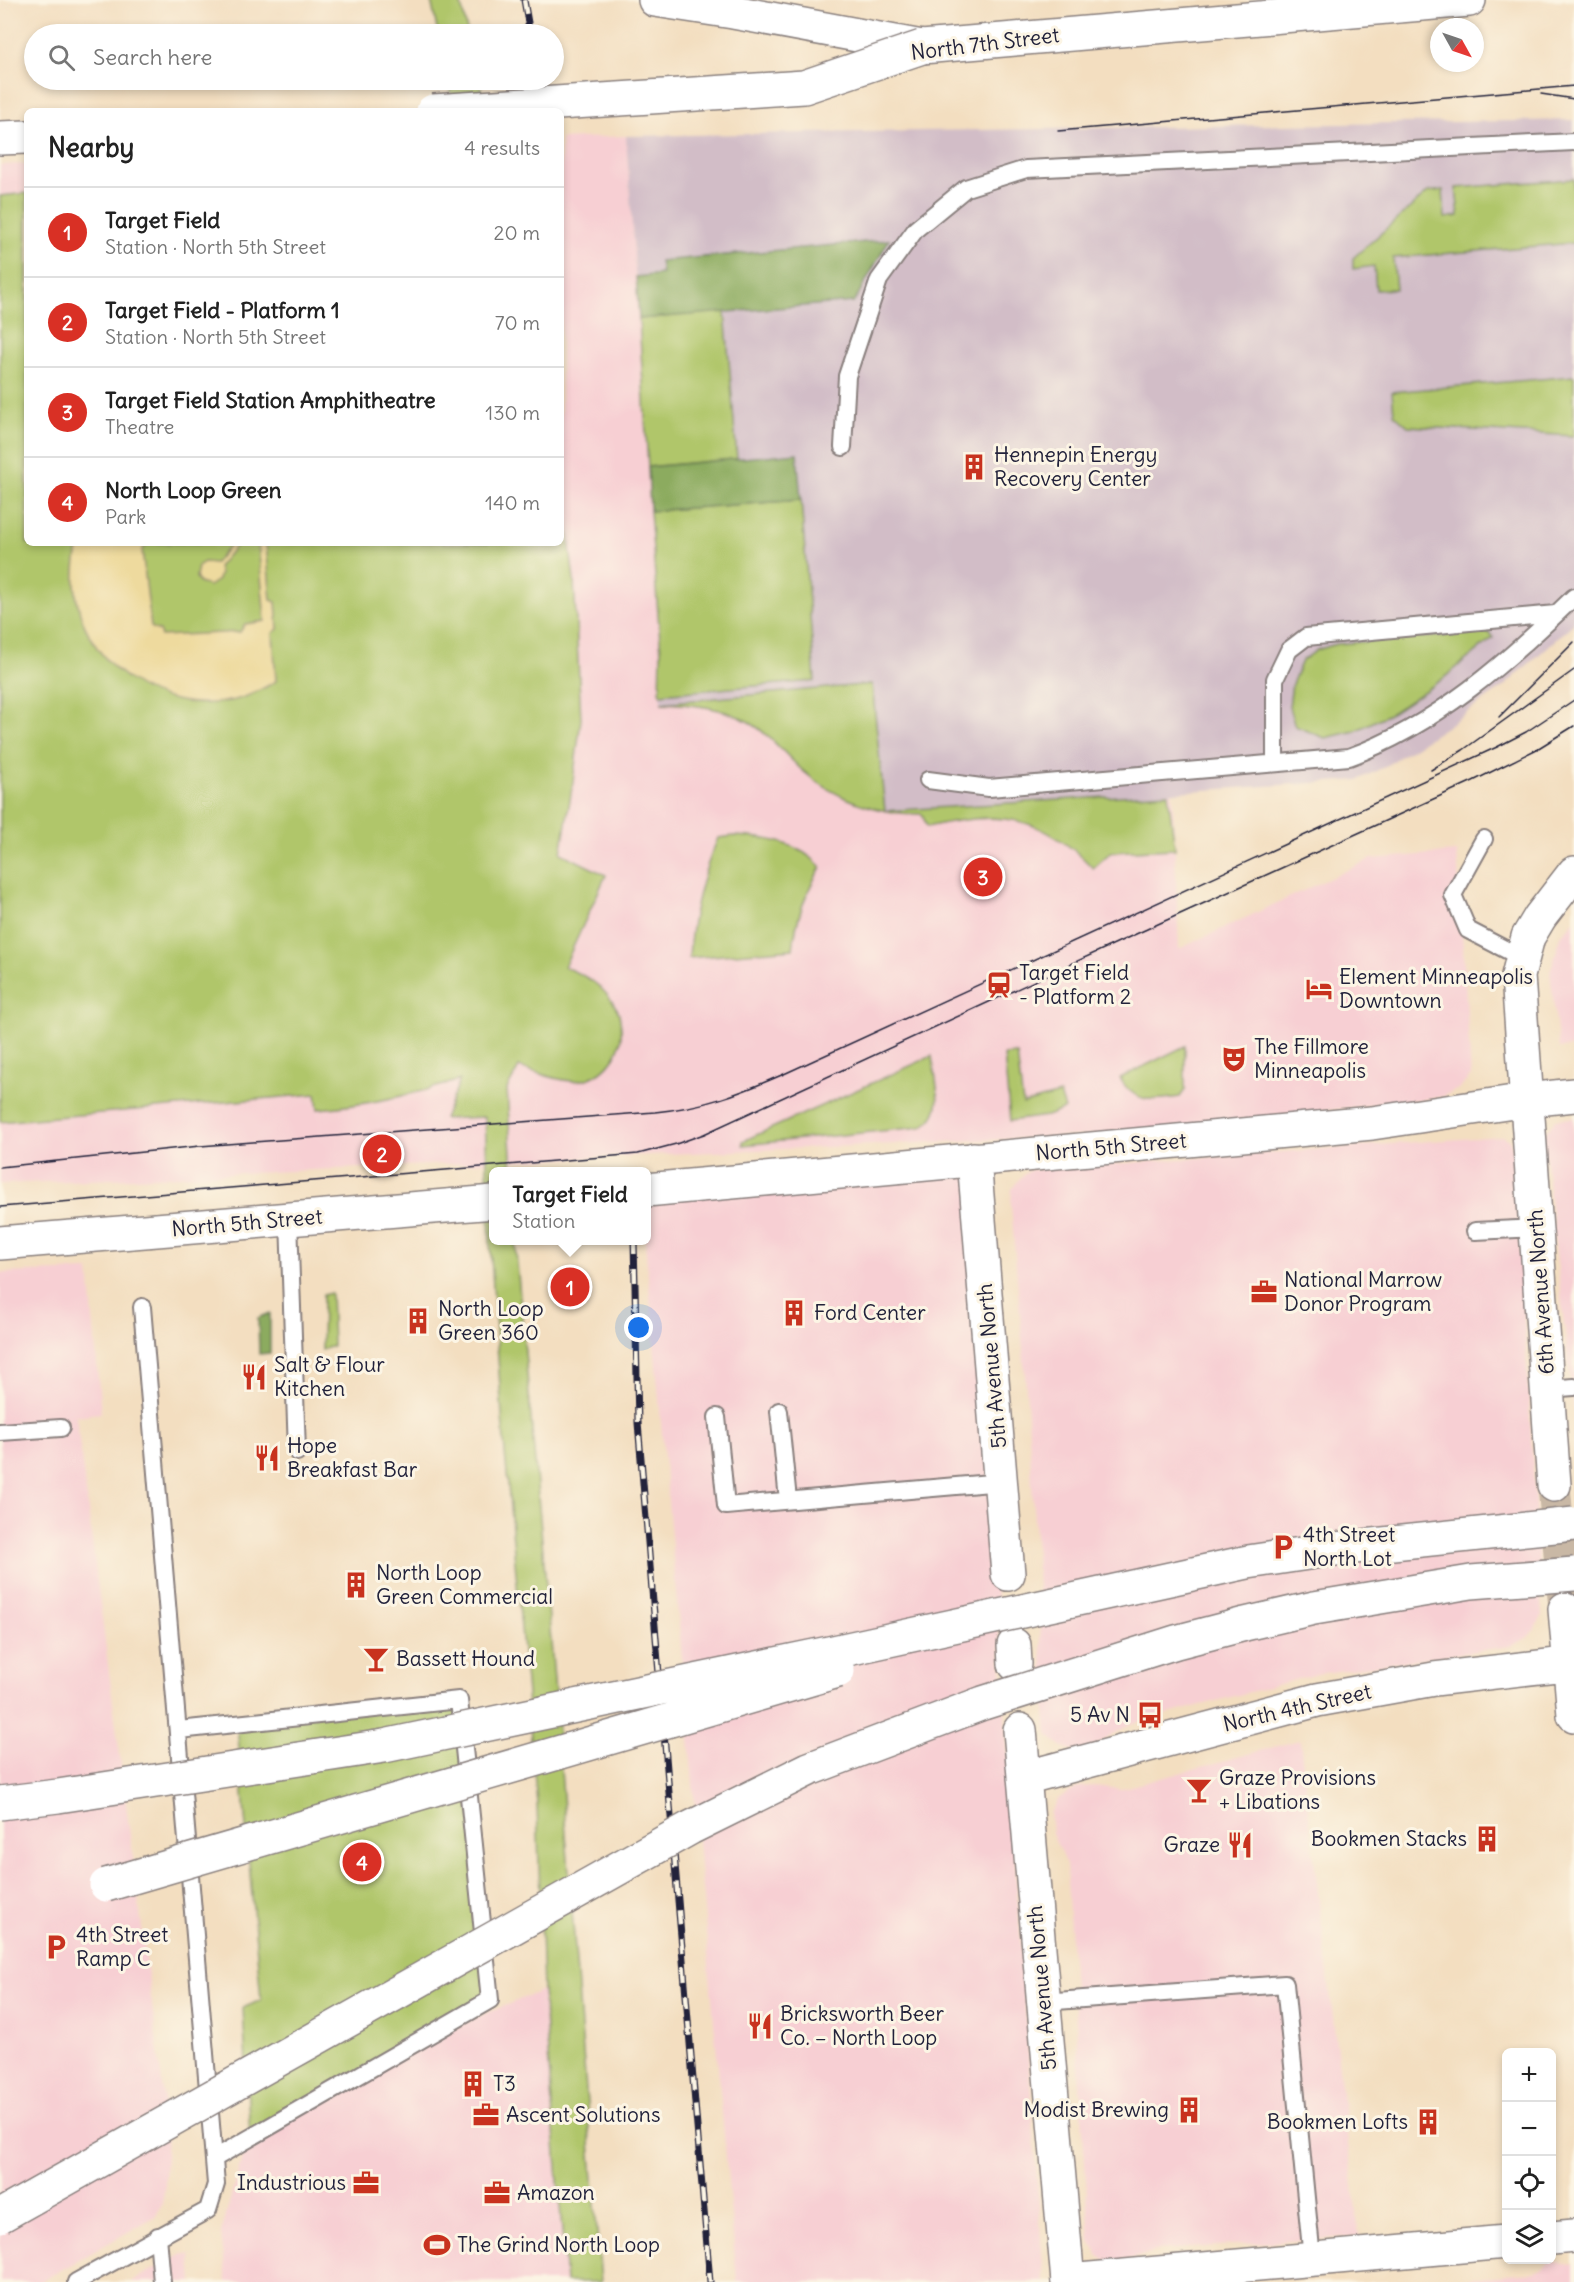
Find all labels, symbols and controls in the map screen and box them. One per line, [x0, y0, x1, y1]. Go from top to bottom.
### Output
north arrow [1430, 18, 1484, 72]
street label: North 7th Street [909, 21, 1061, 66]
search box [24, 24, 564, 90]
icon: search [45, 41, 78, 74]
text: Search here [93, 43, 212, 71]
text: Nearby [48, 131, 134, 164]
text: 4 results [464, 135, 540, 160]
text: Target Field [105, 206, 220, 234]
text: 1 [64, 220, 71, 245]
text: 20 m [494, 220, 540, 245]
text: Station · North 5th Street [105, 234, 326, 259]
text: Target Field - Platform 1 [105, 296, 340, 324]
text: 2 [62, 310, 73, 335]
text: 70 m [495, 310, 540, 335]
text: Station · North 5th Street [105, 324, 326, 349]
text: Target Field Station Amphitheatre [105, 386, 436, 414]
text: 3 [62, 400, 73, 425]
text: 130 m [485, 400, 540, 425]
text: Theatre [105, 414, 174, 439]
place label: Hennepin Energy Recovery Center [994, 441, 1157, 492]
building icon: Hennepin Energy Recovery Center [959, 452, 989, 482]
text: North Loop Green [105, 476, 282, 504]
text: 4 [62, 490, 73, 515]
text: 140 m [485, 490, 540, 515]
text: Park [105, 504, 146, 529]
pin: 3 [964, 854, 1002, 900]
place label: Target Field - Platform 2 [1019, 959, 1131, 1010]
place label: Element Minneapolis Downtown [1339, 963, 1533, 1014]
station icon: Target Field - Platform 2 [984, 970, 1014, 1000]
hotel icon: Element Minneapolis Downtown [1304, 974, 1334, 1004]
place label: The Fillmore Minneapolis [1254, 1033, 1369, 1084]
theatre icon: The Fillmore Minneapolis [1219, 1044, 1249, 1074]
street label: North 5th Street [1034, 1126, 1187, 1167]
pin: 2 [362, 1132, 401, 1176]
popup [489, 1167, 651, 1245]
text: Target Field [512, 1180, 628, 1208]
street label: North 5th Street [170, 1202, 323, 1243]
text: Station [512, 1208, 575, 1233]
street label: 6th Avenue North [1521, 1208, 1560, 1376]
pin: 1 [550, 1264, 590, 1310]
place label: National Marrow Donor Program [1284, 1266, 1442, 1317]
office icon: National Marrow Donor Program [1249, 1277, 1279, 1307]
street label: 5th Avenue North [971, 1282, 1012, 1450]
place label: North Loop Green 360 [438, 1295, 544, 1346]
building icon: Ford Center [779, 1298, 809, 1328]
place label: Ford Center [814, 1299, 926, 1326]
building icon: North Loop Green 360 [403, 1306, 433, 1336]
your location [624, 1313, 653, 1342]
place label: Salt & Flour Kitchen [274, 1351, 385, 1402]
restaurant icon: Salt & Flour Kitchen [239, 1362, 269, 1392]
place label: Hope Breakfast Bar [287, 1432, 418, 1483]
restaurant icon: Hope Breakfast Bar [252, 1443, 282, 1473]
place label: 4th Street North Lot [1303, 1521, 1395, 1572]
parking icon: 4th Street North Lot [1268, 1532, 1298, 1562]
place label: North Loop Green Commercial [376, 1559, 553, 1610]
building icon: North Loop Green Commercial [341, 1570, 371, 1600]
bar icon: Bassett Hound [361, 1644, 391, 1674]
place label: Bassett Hound [396, 1645, 535, 1672]
street label: North 4th Street [1220, 1677, 1374, 1738]
bus stop icon: 5 Av N [1135, 1700, 1165, 1730]
place label: 5 Av N [1070, 1701, 1130, 1728]
place label: Graze Provisions + Libations [1219, 1764, 1376, 1815]
bar icon: Graze Provisions + Libations [1184, 1775, 1214, 1805]
building icon: Bookmen Stacks [1472, 1824, 1502, 1854]
place label: Bookmen Stacks [1311, 1825, 1467, 1852]
restaurant icon: Graze [1225, 1830, 1255, 1860]
place label: Graze [1164, 1831, 1220, 1858]
pin: 4 [342, 1840, 382, 1884]
street label: 5th Avenue North [1021, 1904, 1062, 2072]
place label: 4th Street Ramp C [76, 1921, 168, 1972]
parking icon: 4th Street Ramp C [41, 1932, 71, 1962]
place label: Bricksworth Beer Co. – North Loop [780, 2000, 944, 2051]
restaurant icon: Bricksworth Beer Co. – North Loop [745, 2011, 775, 2041]
map controls [1502, 2048, 1556, 2264]
button: + [1502, 2048, 1556, 2102]
building icon: T3 [458, 2069, 488, 2099]
place label: T3 [493, 2070, 516, 2097]
building icon: Modist Brewing [1174, 2095, 1204, 2125]
place label: Modist Brewing [1024, 2096, 1169, 2123]
office icon: Ascent Solutions [471, 2100, 501, 2130]
place label: Ascent Solutions [506, 2101, 660, 2128]
button: − [1502, 2102, 1556, 2156]
building icon: Bookmen Lofts [1413, 2107, 1443, 2137]
place label: Bookmen Lofts [1267, 2108, 1408, 2135]
button: locate [1502, 2156, 1556, 2210]
office icon: Industrious [351, 2168, 381, 2198]
place label: Industrious [237, 2169, 346, 2196]
office icon: Amazon [482, 2178, 512, 2208]
place label: Amazon [517, 2179, 595, 2206]
button: layers [1502, 2210, 1556, 2264]
sports icon: The Grind North Loop [422, 2230, 452, 2260]
place label: The Grind North Loop [457, 2231, 660, 2258]

